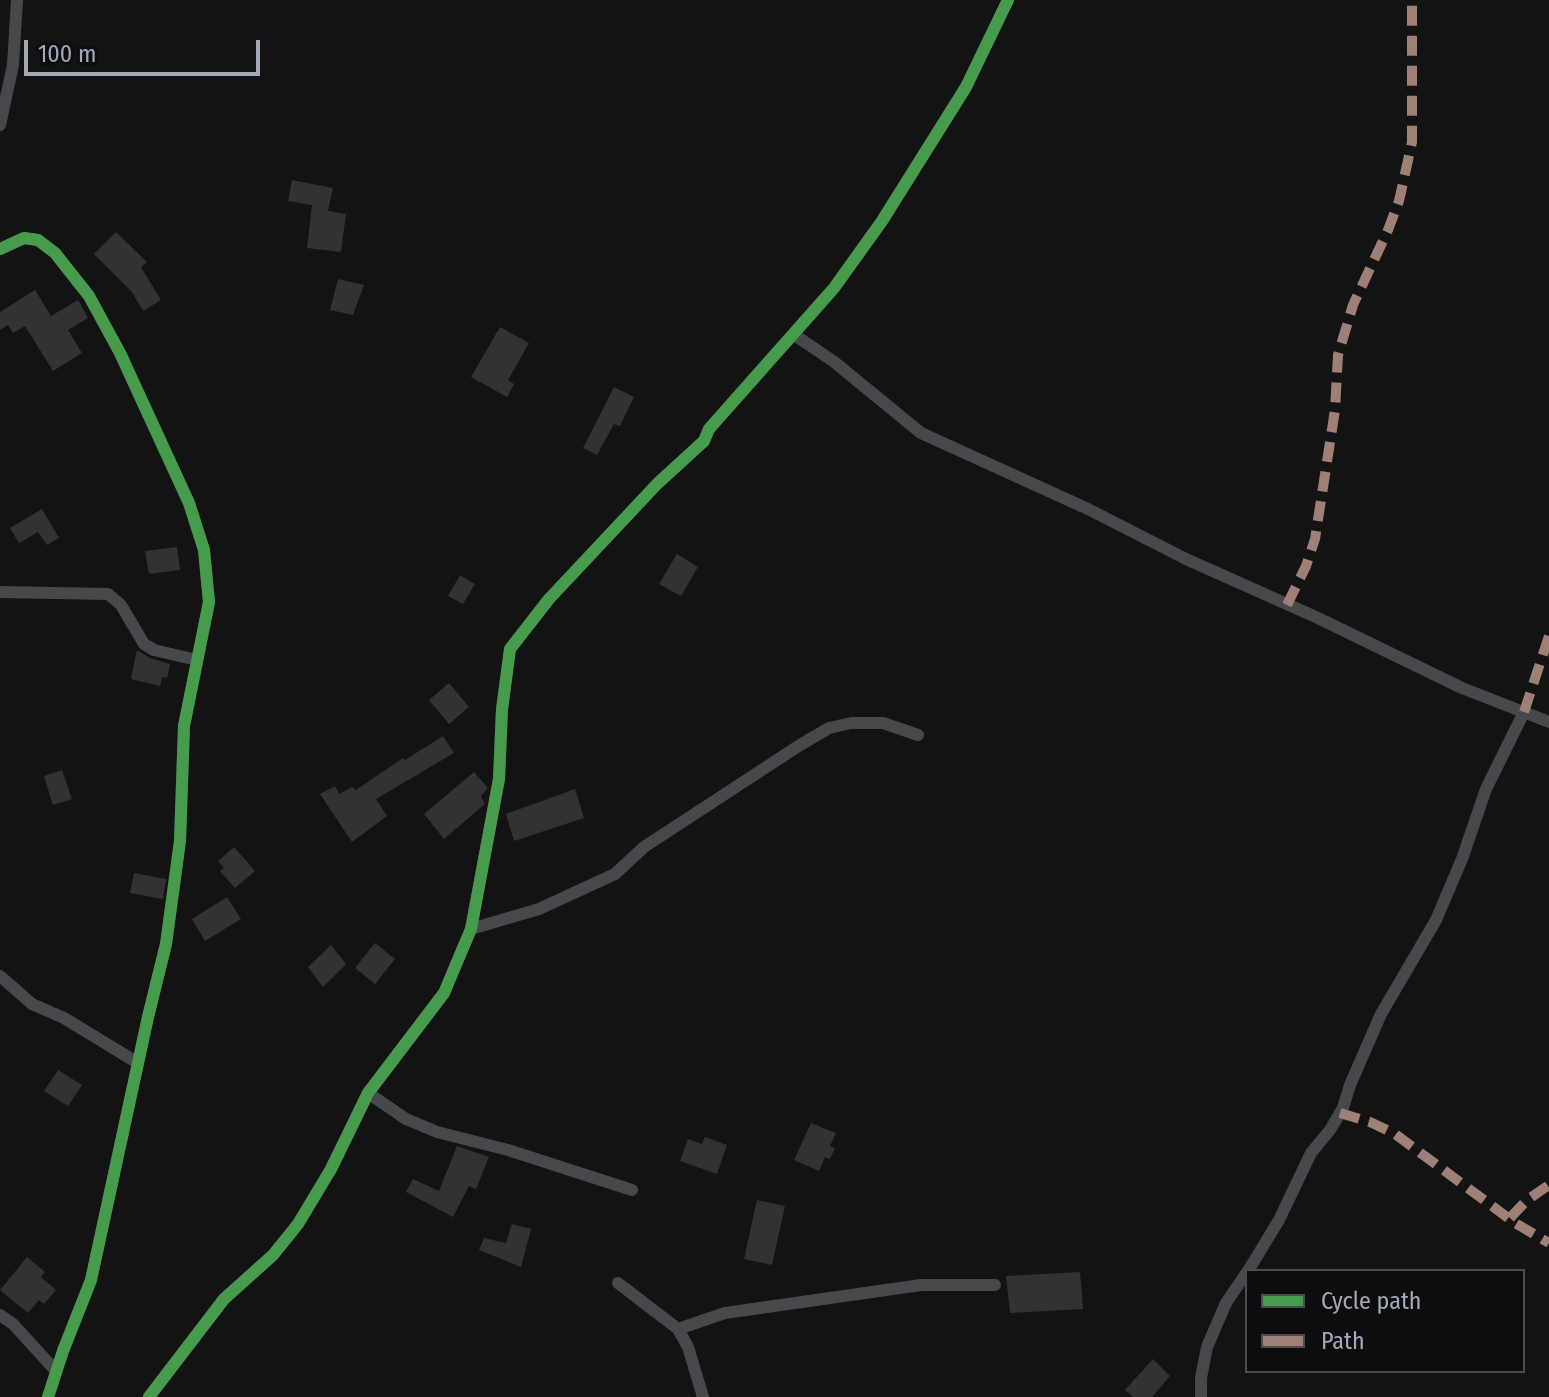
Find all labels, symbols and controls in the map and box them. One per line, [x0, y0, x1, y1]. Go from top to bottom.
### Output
scale bar [28, 24, 264, 74]
text: 100 m [38, 40, 96, 68]
legend [1245, 1269, 1525, 1373]
text: Cycle path [1321, 1287, 1421, 1315]
text: Path [1321, 1327, 1365, 1355]

